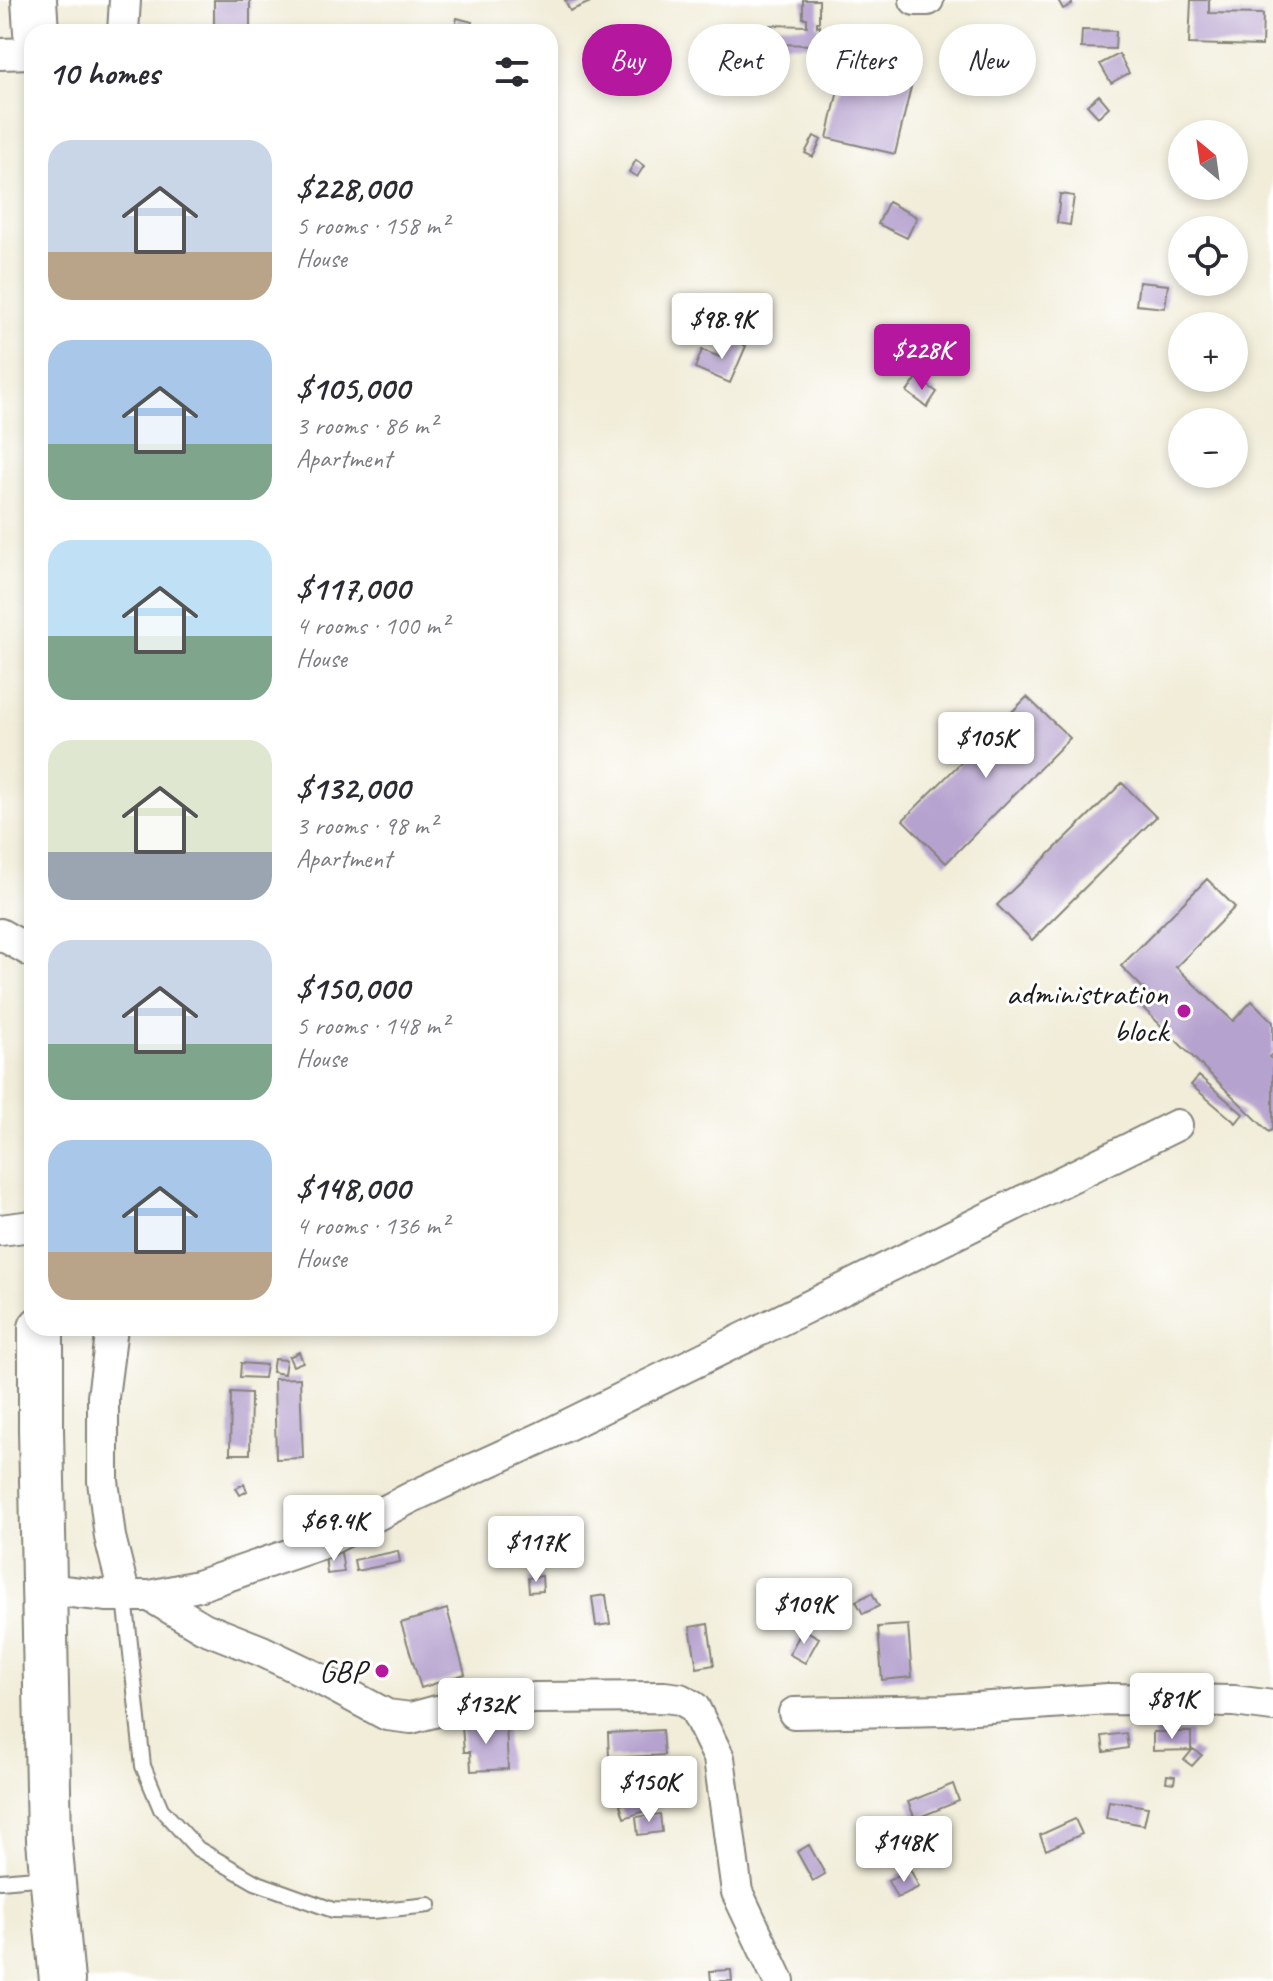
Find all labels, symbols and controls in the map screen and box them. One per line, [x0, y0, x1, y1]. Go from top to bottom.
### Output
chip: Buy [582, 24, 672, 96]
chip: Rent [688, 24, 790, 96]
chip: Filters [806, 24, 923, 96]
chip: New [939, 24, 1036, 96]
icon: filters [490, 50, 534, 94]
text: 10 homes [48, 51, 159, 94]
north arrow [1168, 120, 1248, 200]
map controls [1168, 120, 1248, 488]
text: $228,000 [296, 166, 410, 209]
icon: home [112, 172, 208, 268]
text: 5 rooms · 158 m² [296, 209, 448, 242]
button: locate [1168, 216, 1248, 296]
text: House [296, 242, 347, 275]
pin: $98.9K [657, 293, 787, 361]
text: $98.9K [690, 302, 754, 335]
button: + [1168, 312, 1248, 392]
pin: $228K [866, 324, 978, 392]
text: $228K [892, 333, 952, 366]
text: $105,000 [296, 366, 409, 409]
icon: home [112, 372, 208, 468]
button: − [1168, 408, 1248, 488]
text: 3 rooms · 86 m² [296, 409, 437, 442]
text: Apartment [296, 442, 392, 475]
text: $117,000 [296, 566, 410, 609]
icon: home [112, 572, 208, 668]
text: 4 rooms · 100 m² [296, 609, 448, 642]
text: House [296, 642, 347, 675]
pin: $105K [930, 712, 1042, 780]
text: $105K [956, 721, 1016, 754]
text: $132,000 [296, 766, 410, 809]
icon: home [112, 772, 208, 868]
text: 3 rooms · 98 m² [296, 809, 437, 842]
text: Apartment [296, 842, 392, 875]
text: $150,000 [296, 966, 409, 1009]
icon: home [112, 972, 208, 1068]
place label: administration block [1006, 973, 1170, 1051]
marker: administration block [1175, 1002, 1193, 1020]
text: 5 rooms · 148 m² [296, 1009, 448, 1042]
text: House [296, 1042, 347, 1075]
text: $148,000 [296, 1166, 410, 1209]
icon: home [112, 1172, 208, 1268]
text: 4 rooms · 136 m² [296, 1209, 448, 1242]
text: House [296, 1242, 347, 1275]
pin: $69.4K [269, 1495, 399, 1563]
text: $69.4K [301, 1504, 367, 1537]
pin: $117K [480, 1516, 592, 1584]
text: $117K [506, 1525, 566, 1558]
pin: $109K [748, 1578, 860, 1646]
text: $109K [774, 1587, 834, 1620]
place label: GBP [319, 1651, 371, 1692]
marker: GBP [373, 1662, 391, 1680]
pin: $81K [1125, 1673, 1219, 1741]
pin: $132K [430, 1678, 542, 1746]
text: $81K [1148, 1682, 1196, 1715]
text: $132K [456, 1687, 516, 1720]
pin: $150K [593, 1756, 705, 1824]
text: $150K [619, 1765, 679, 1798]
pin: $148K [848, 1816, 960, 1884]
text: $148K [874, 1825, 934, 1858]

